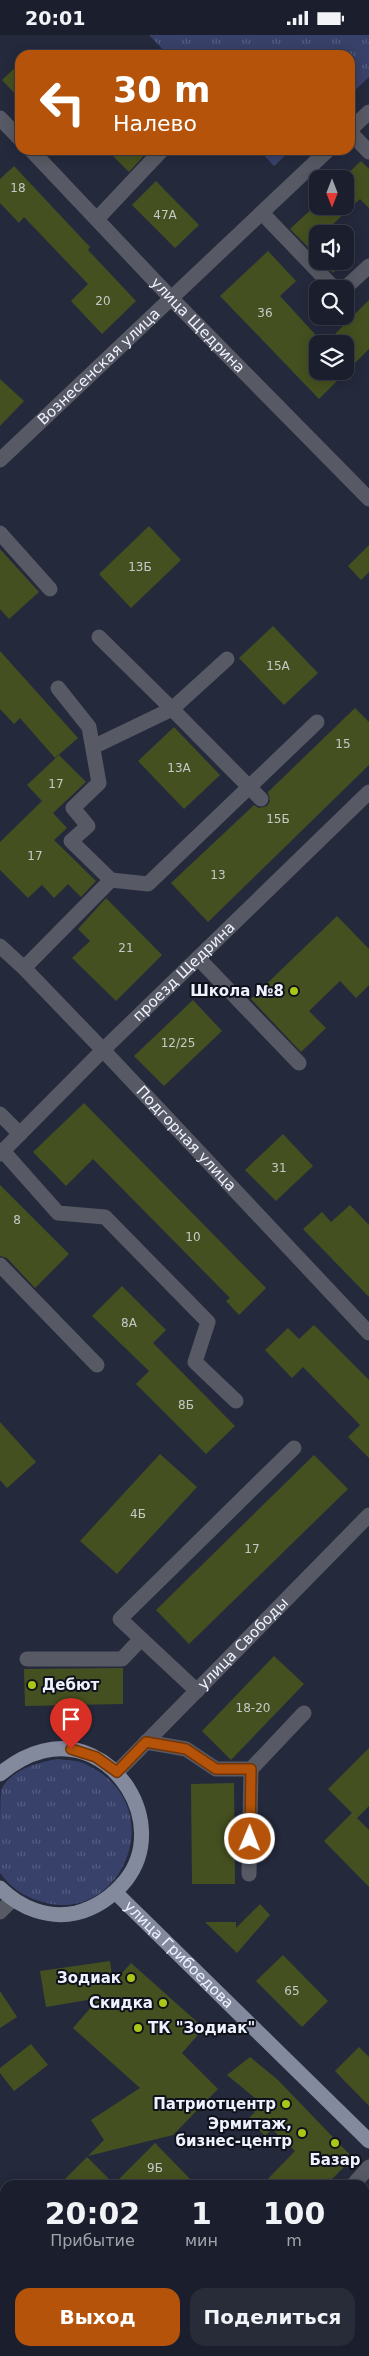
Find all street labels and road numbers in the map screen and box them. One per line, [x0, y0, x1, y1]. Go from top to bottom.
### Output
street label: улица Щедрина [147, 274, 249, 377]
street label: Вознесенская улица [34, 304, 164, 429]
street label: проезд Щедрина [129, 918, 239, 1025]
street label: Подгорная улица [132, 1082, 240, 1195]
street label: улица Свободы [194, 1594, 292, 1693]
street label: улица Грибоедова [120, 1897, 237, 2012]

